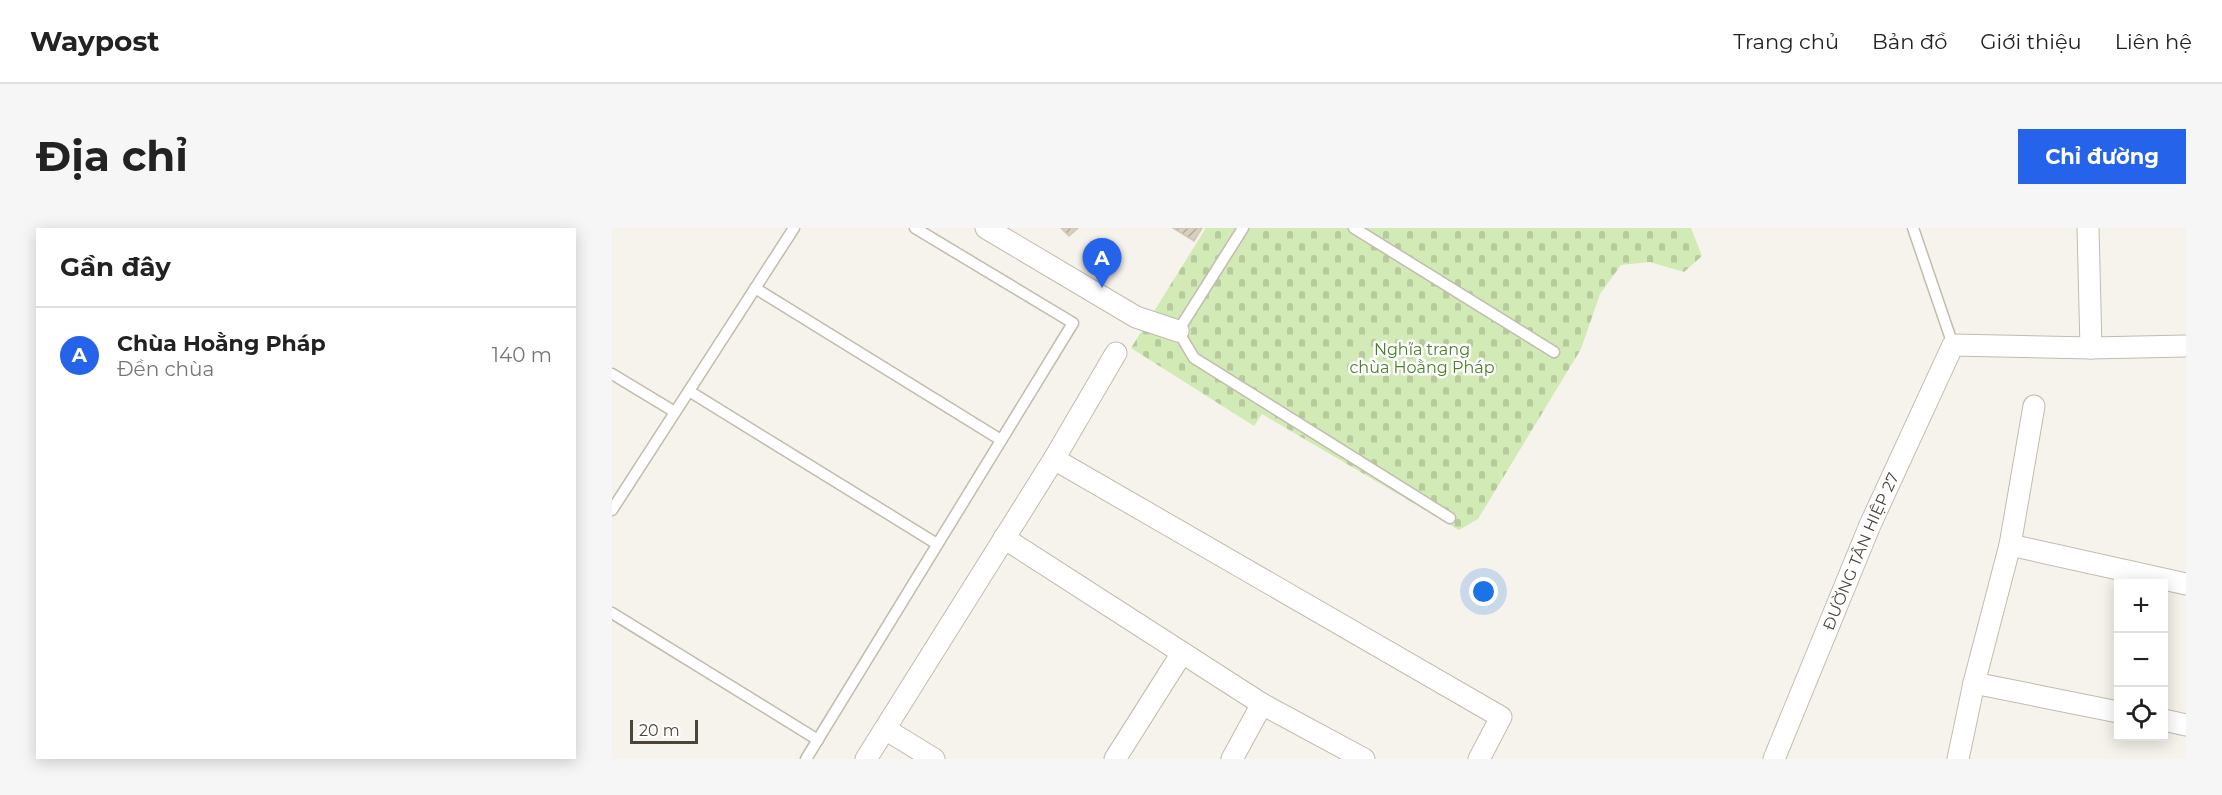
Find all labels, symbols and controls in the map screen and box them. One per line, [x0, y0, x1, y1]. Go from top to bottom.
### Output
text: Waypost [30, 24, 160, 58]
text: Trang chủ [1733, 29, 1839, 54]
text: Bản đồ [1872, 29, 1947, 54]
text: Giới thiệu [1980, 29, 2082, 54]
text: Liên hệ [2115, 29, 2192, 54]
button: Chỉ đường [2018, 129, 2186, 184]
text: Địa chỉ [36, 130, 188, 182]
pin: A [1082, 238, 1122, 288]
text: Gần đây [60, 251, 171, 283]
text: Chùa Hoằng Pháp [117, 330, 326, 357]
park label: Nghĩa trang chùa Hoằng Pháp [1349, 340, 1495, 377]
text: A [72, 343, 87, 367]
text: 140 m [492, 343, 552, 367]
text: Đền chùa [117, 357, 214, 381]
street label: ĐƯỜNG TÂN HIỆP 27 [1819, 470, 1903, 633]
your location [1469, 577, 1498, 606]
map controls [2114, 579, 2168, 741]
button: + [2114, 579, 2168, 633]
button: − [2114, 633, 2168, 687]
button: locate [2114, 687, 2168, 741]
scale bar [630, 717, 698, 744]
text: 20 m [639, 721, 680, 740]

